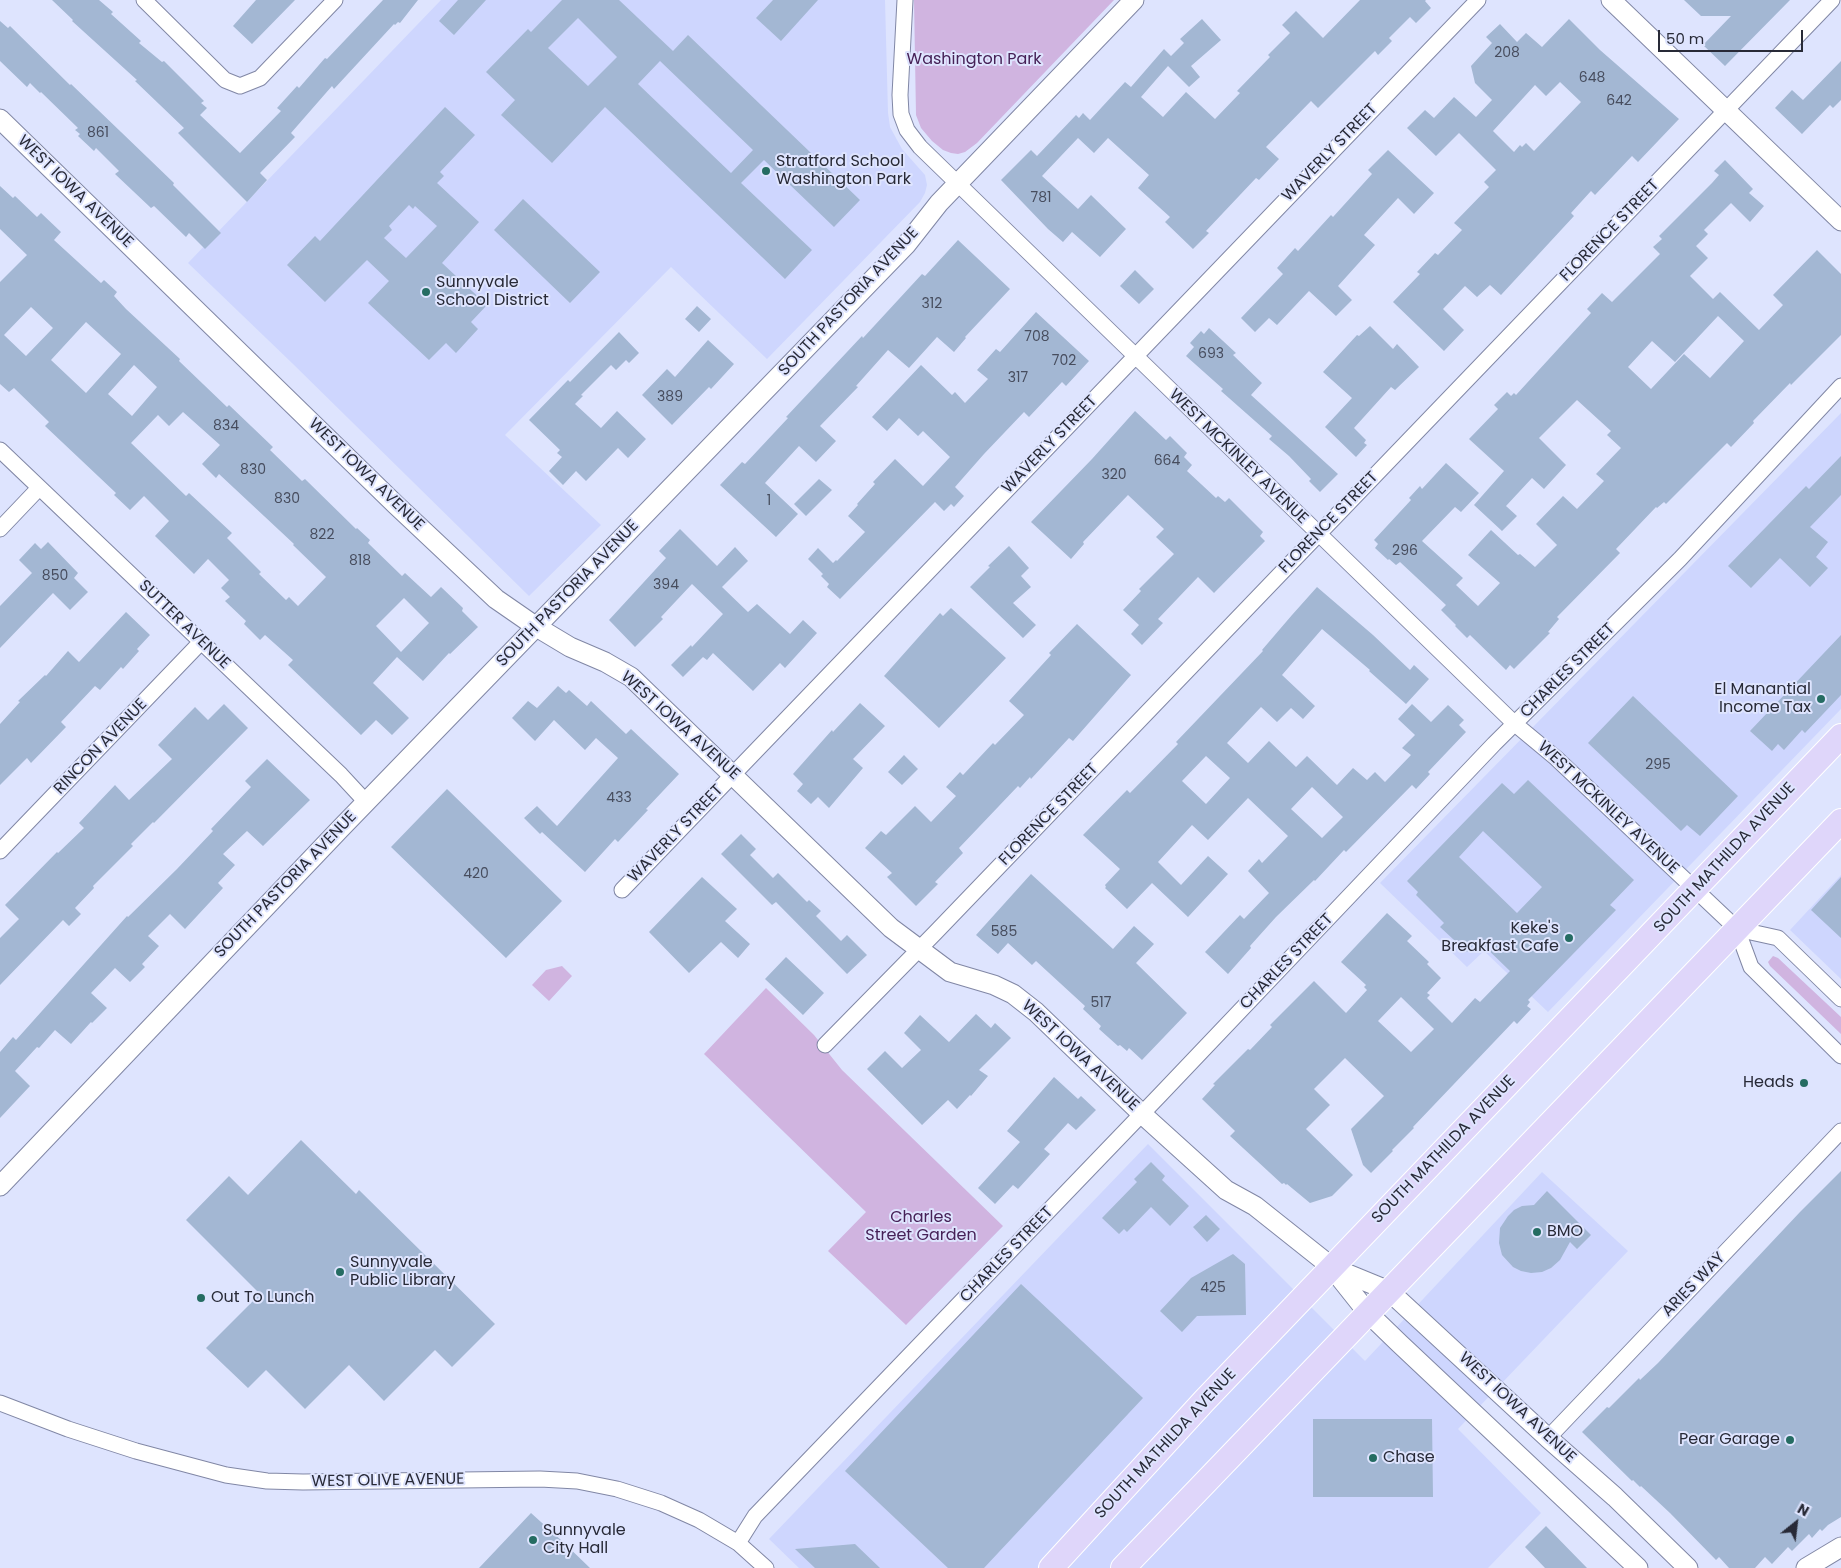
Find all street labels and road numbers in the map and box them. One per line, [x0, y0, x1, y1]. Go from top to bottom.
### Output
street label: WAVERLY STREET [1278, 100, 1382, 206]
street label: WEST IOWA AVENUE [13, 132, 137, 252]
street label: FLORENCE STREET [1556, 176, 1664, 286]
street label: SOUTH PASTORIA AVENUE [775, 224, 923, 380]
street label: WEST MCKINLEY AVENUE [1164, 386, 1312, 528]
street label: WAVERLY STREET [998, 392, 1102, 498]
street label: WEST IOWA AVENUE [304, 415, 428, 535]
street label: FLORENCE STREET [1275, 468, 1383, 578]
street label: SOUTH PASTORIA AVENUE [493, 517, 643, 671]
street label: SUTTER AVENUE [134, 576, 234, 674]
street label: CHARLES STREET [1517, 620, 1619, 722]
street label: WEST IOWA AVENUE [617, 668, 743, 784]
street label: RINCON AVENUE [51, 695, 151, 799]
street label: WEST MCKINLEY AVENUE [1533, 738, 1683, 878]
street label: FLORENCE STREET [995, 760, 1103, 870]
street label: SOUTH MATHILDA AVENUE [1650, 779, 1800, 937]
street label: WAVERLY STREET [624, 781, 728, 887]
street label: SOUTH PASTORIA AVENUE [211, 808, 361, 962]
street label: CHARLES STREET [1236, 910, 1338, 1014]
street label: WEST IOWA AVENUE [1017, 997, 1143, 1115]
street label: SOUTH MATHILDA AVENUE [1368, 1072, 1520, 1228]
street label: CHARLES STREET [956, 1203, 1058, 1307]
street label: ARIES WAY [1659, 1249, 1729, 1321]
street label: WEST IOWA AVENUE [1454, 1349, 1580, 1467]
street label: SOUTH MATHILDA AVENUE [1091, 1365, 1241, 1523]
street label: WEST OLIVE AVENUE [311, 1470, 465, 1492]

